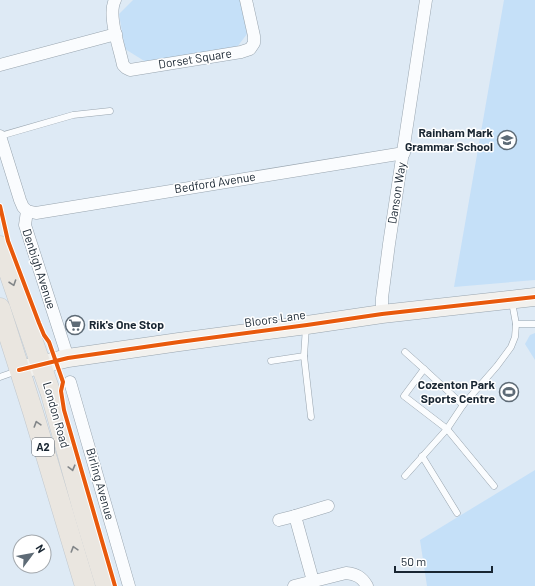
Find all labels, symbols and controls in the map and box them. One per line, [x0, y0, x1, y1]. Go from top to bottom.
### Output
street label: Dorset Square [157, 45, 233, 71]
place label: Rainham Mark Grammar School [405, 125, 494, 153]
school or university icon: Rainham Mark Grammar School [496, 129, 518, 151]
street label: Danson Way [384, 160, 408, 225]
street label: Bedford Avenue [173, 169, 256, 195]
street label: Denbigh Avenue [20, 227, 59, 310]
one-way arrow [8, 280, 16, 287]
street label: Bloors Lane [243, 307, 306, 329]
supermarket icon: Rik's One Stop [64, 314, 86, 336]
place label: Rik's One Stop [89, 317, 164, 331]
place label: Cozenton Park Sports Centre [418, 377, 496, 405]
street label: London Road [41, 380, 73, 449]
sports icon: Cozenton Park Sports Centre [498, 381, 520, 403]
one-way arrow [33, 421, 42, 428]
road number: A2 [32, 438, 54, 456]
street label: Birling Avenue [84, 446, 118, 521]
one-way arrow [67, 465, 75, 471]
north arrow [12, 534, 52, 574]
text: N [33, 542, 48, 555]
one-way arrow [70, 545, 79, 552]
scale bar [395, 548, 492, 574]
text: 50 m [401, 554, 426, 568]

